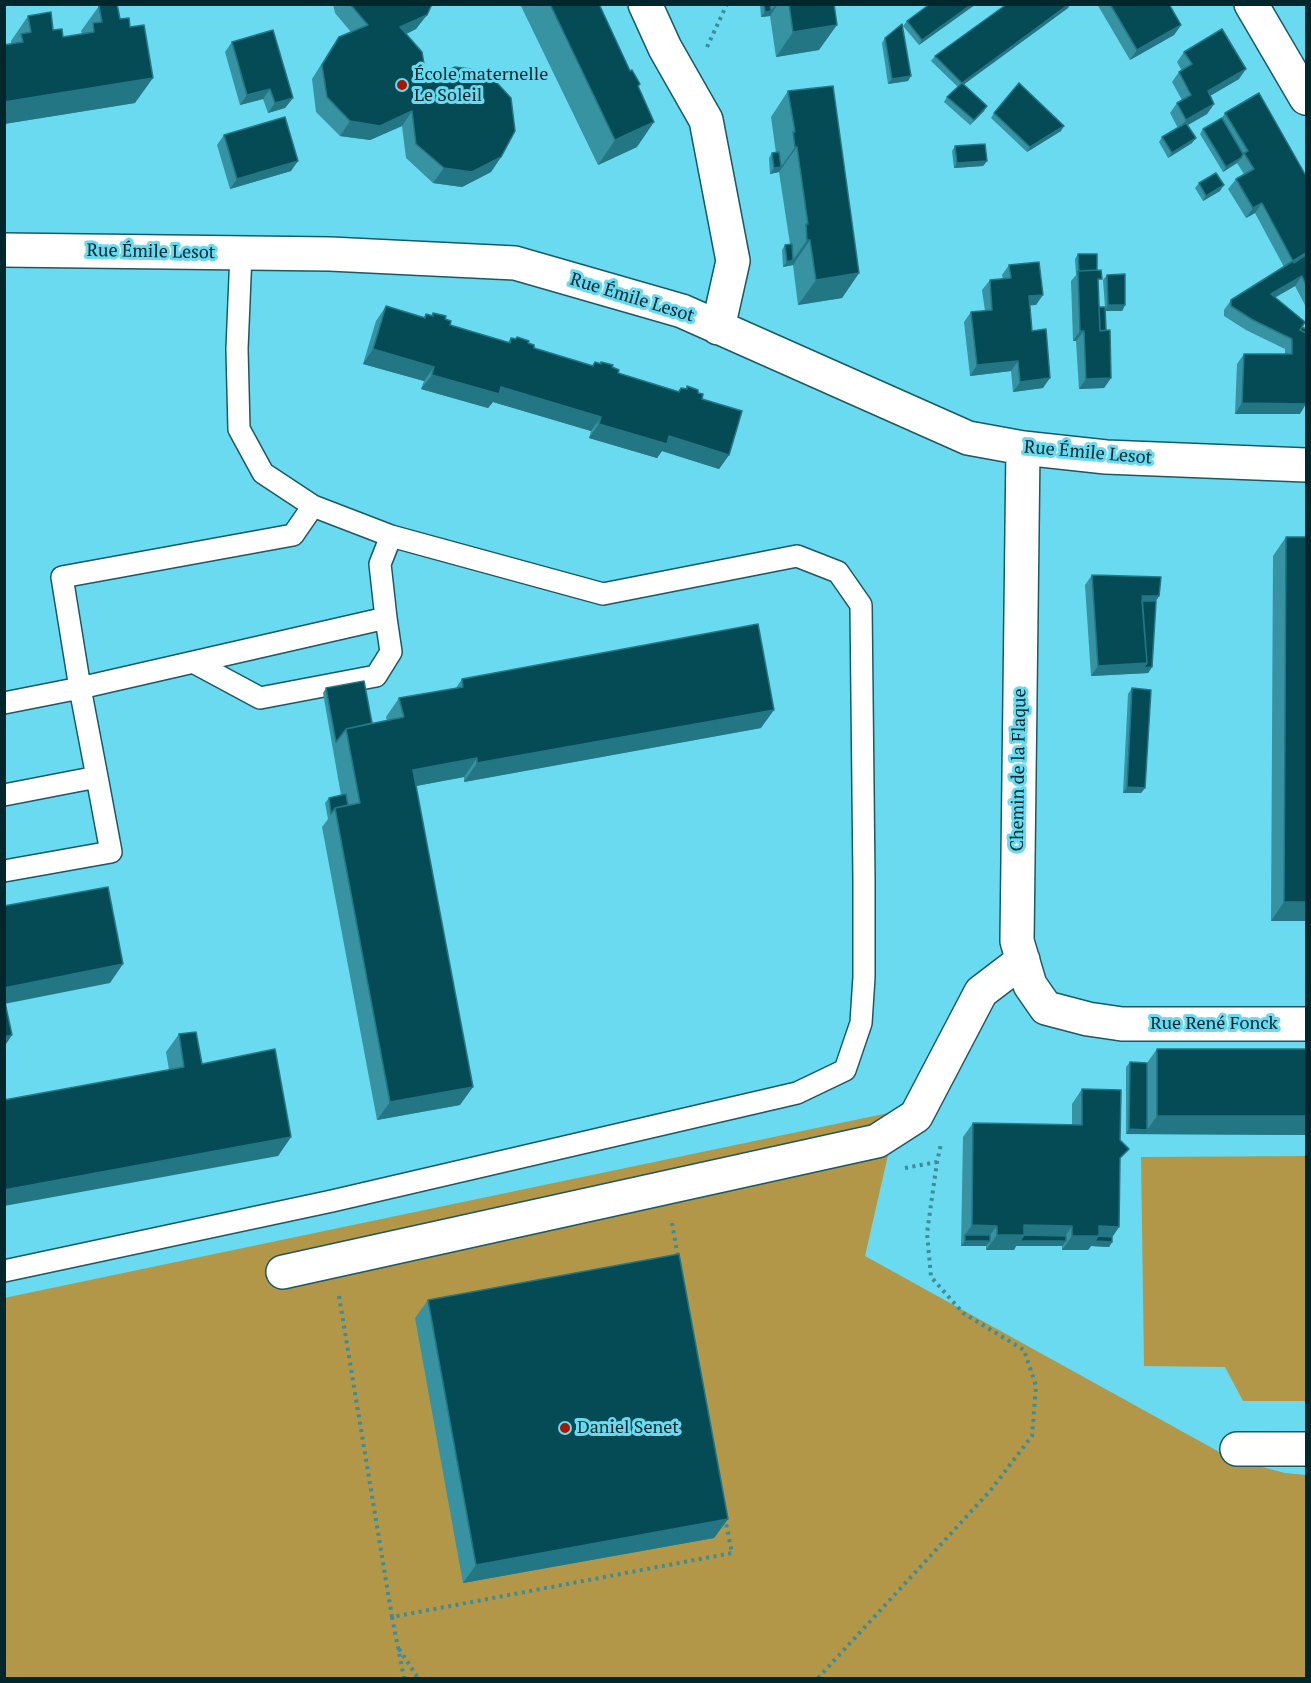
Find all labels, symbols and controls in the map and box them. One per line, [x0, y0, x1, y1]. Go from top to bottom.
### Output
place label: École maternelle Le Soleil [414, 64, 548, 106]
marker: École maternelle Le Soleil [395, 78, 409, 92]
street label: Rue Émile Lesot [86, 240, 216, 264]
street label: Rue Émile Lesot [567, 269, 697, 327]
street label: Rue Émile Lesot [1023, 437, 1153, 469]
street label: Chemin de la Flaque [1007, 688, 1031, 852]
street label: Rue René Fonck [1150, 1013, 1278, 1035]
place label: Daniel Senet [577, 1417, 679, 1439]
marker: Daniel Senet [558, 1421, 572, 1435]

